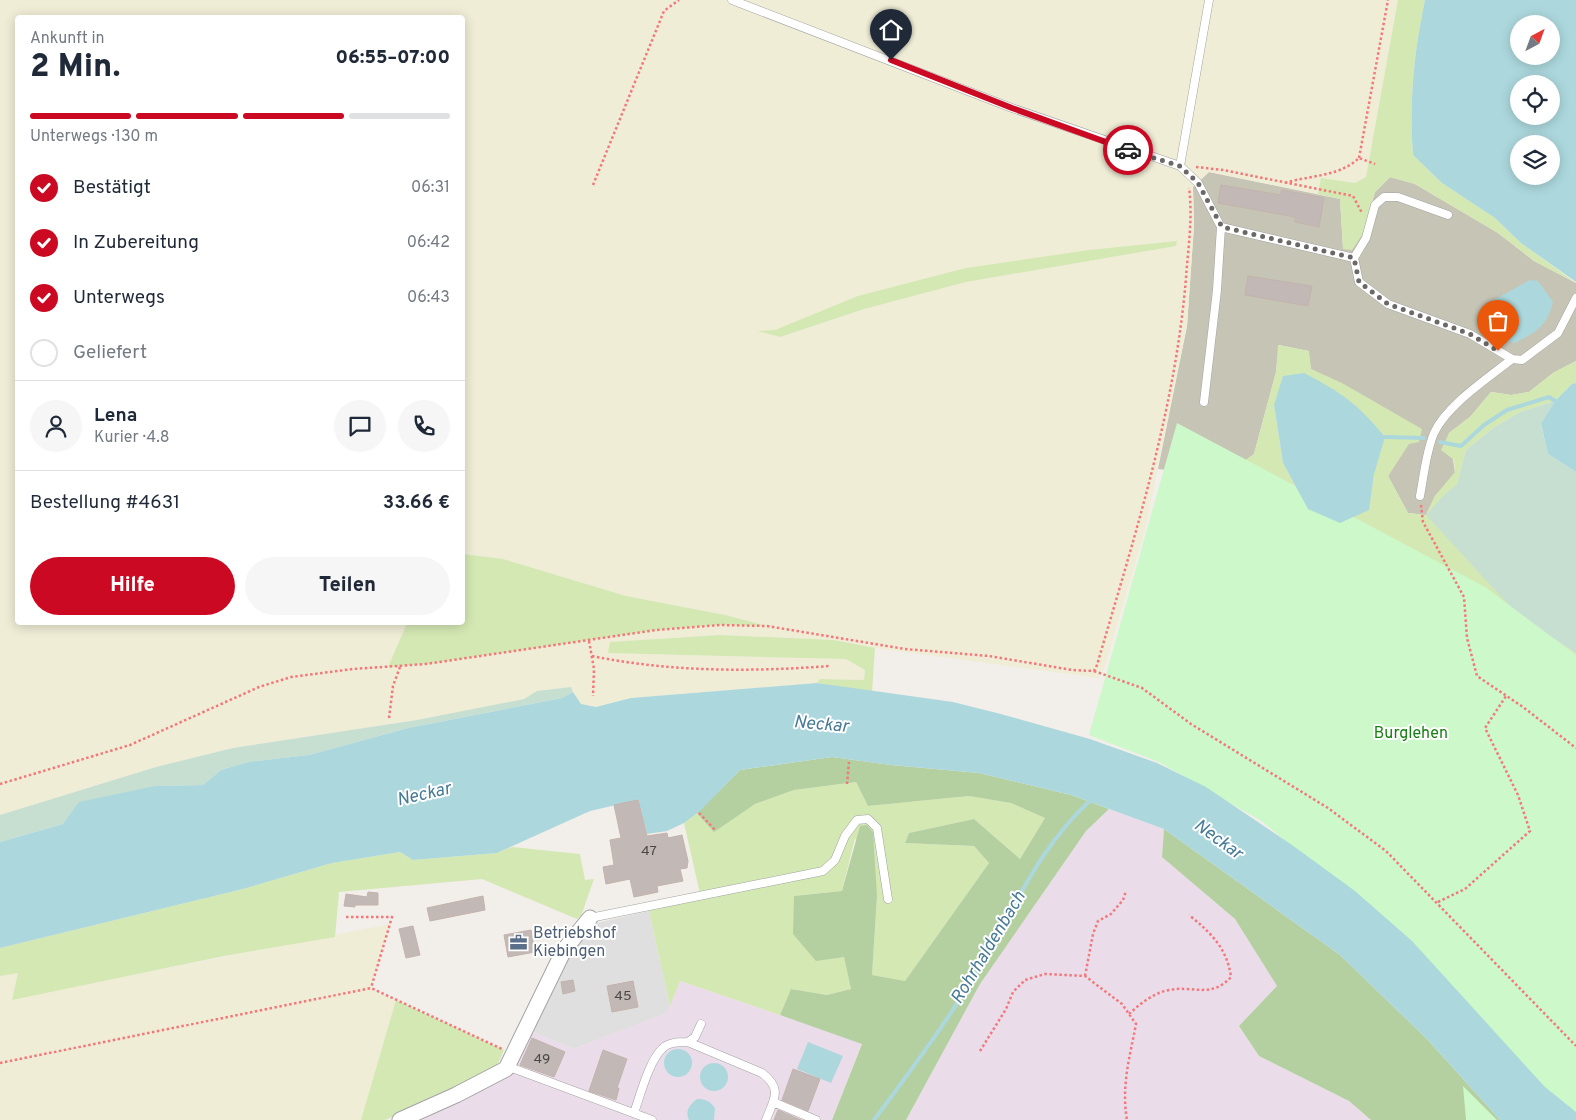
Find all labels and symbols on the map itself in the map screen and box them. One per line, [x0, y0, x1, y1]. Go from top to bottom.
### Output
pin [870, 9, 912, 60]
north arrow [1510, 15, 1560, 65]
courier [1103, 125, 1153, 175]
pin [1477, 300, 1519, 351]
water label: Neckar [793, 711, 852, 739]
park label: Burglehen [1374, 724, 1448, 744]
water label: Neckar [395, 777, 455, 812]
water label: Neckar [1189, 815, 1249, 867]
house number: 47 [641, 843, 657, 860]
water label: Rohrhaldenbach [946, 887, 1032, 1009]
place label: Betriebshof Kiebingen [533, 924, 617, 962]
office icon: Betriebshof Kiebingen [509, 933, 529, 953]
house number: 45 [614, 988, 632, 1005]
house number: 49 [534, 1051, 550, 1068]

